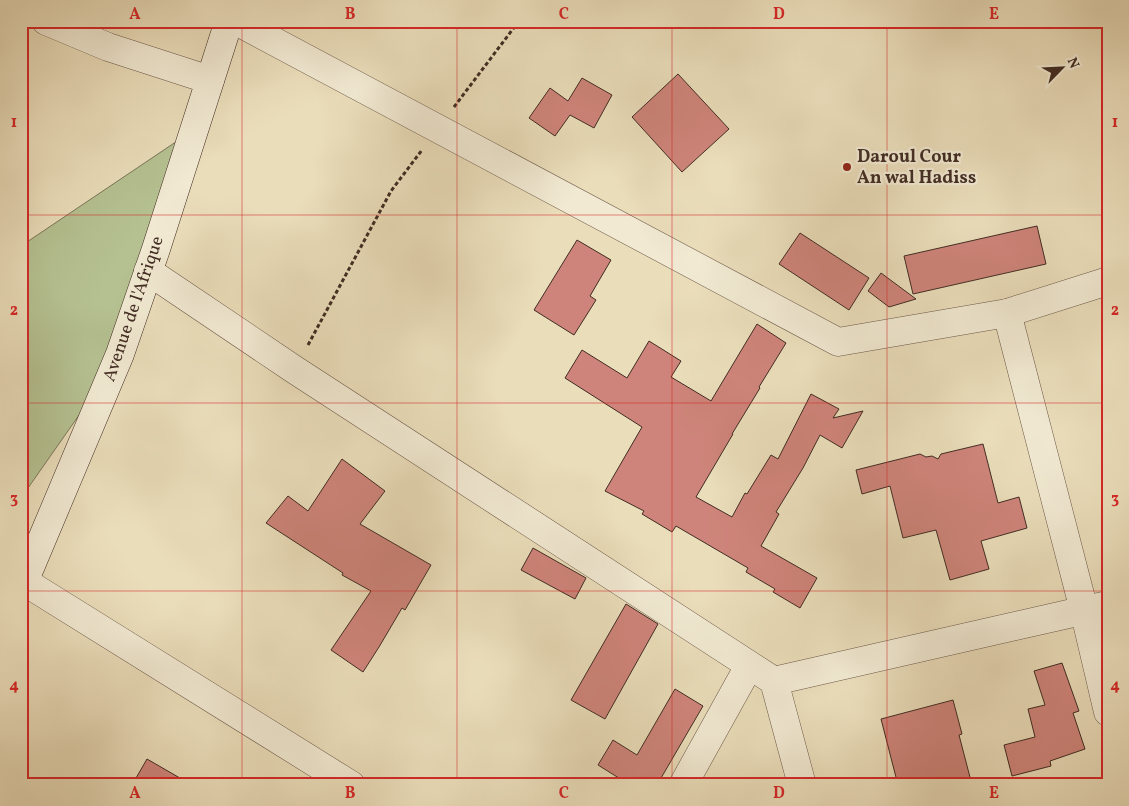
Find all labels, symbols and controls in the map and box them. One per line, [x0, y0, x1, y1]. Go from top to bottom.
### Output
text: A [129, 4, 141, 26]
text: B [345, 4, 356, 26]
text: C [559, 4, 569, 26]
text: D [773, 4, 785, 26]
text: E [989, 4, 999, 26]
north arrow [1036, 42, 1086, 92]
text: N [1062, 55, 1083, 72]
text: 1 [11, 112, 17, 134]
text: 1 [1112, 112, 1118, 134]
place label: Daroul Cour An wal Hadiss [857, 145, 976, 191]
marker: Daroul Cour An wal Hadiss [841, 161, 853, 173]
street label: Avenue de l'Afrique [97, 233, 171, 385]
text: 2 [10, 300, 18, 322]
text: 2 [1111, 300, 1119, 322]
text: 3 [10, 488, 18, 510]
text: 3 [1111, 488, 1119, 510]
text: 4 [9, 675, 19, 697]
text: 4 [1110, 675, 1120, 697]
text: A [129, 783, 141, 805]
text: B [345, 783, 356, 805]
text: C [559, 783, 569, 805]
text: D [773, 783, 785, 805]
text: E [989, 783, 999, 805]

